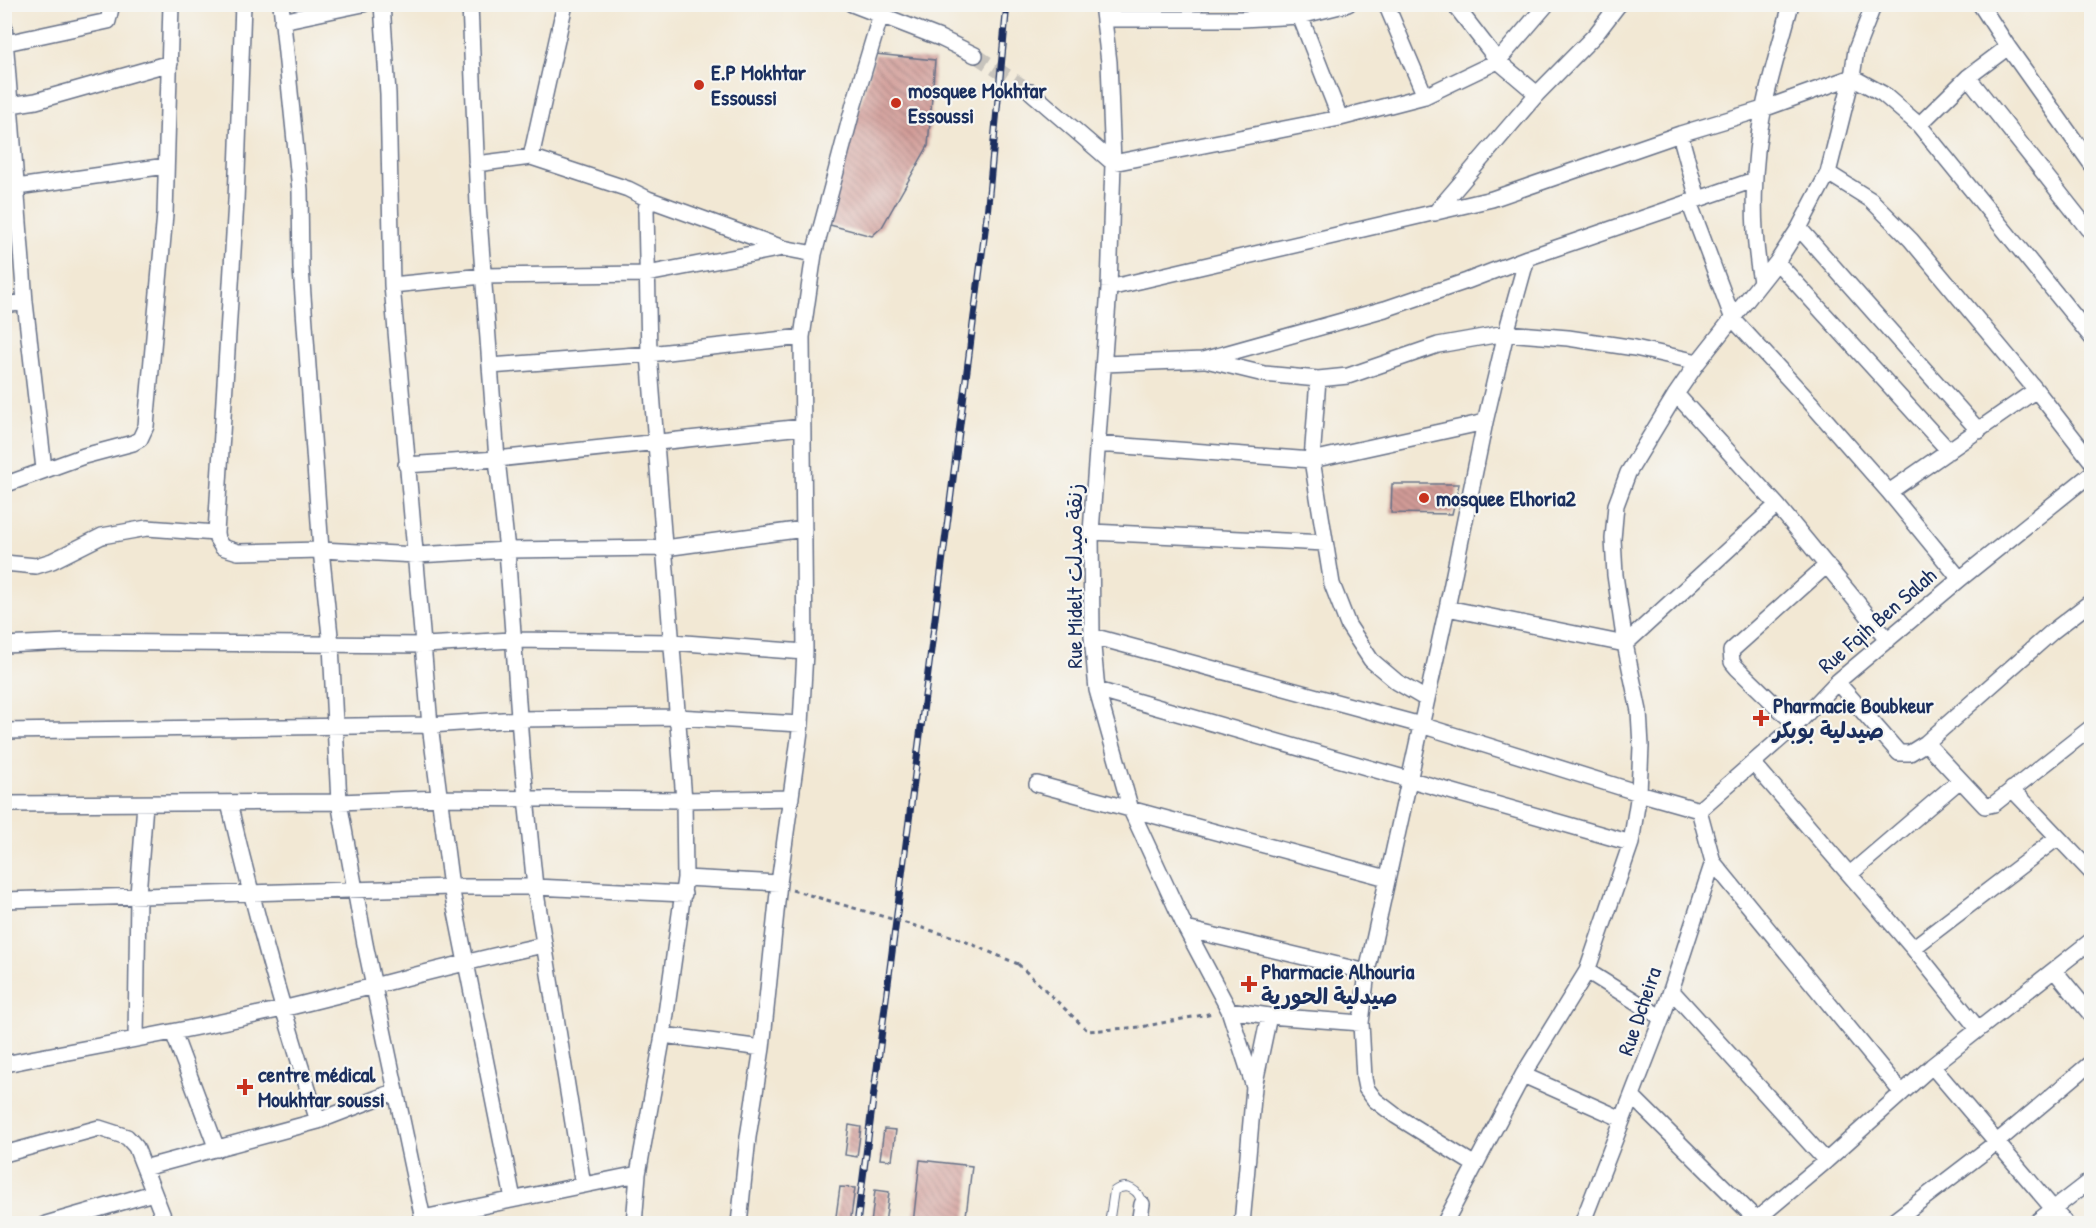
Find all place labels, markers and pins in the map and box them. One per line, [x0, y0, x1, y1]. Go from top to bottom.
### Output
place label: E.P Mokhtar Essoussi [711, 57, 807, 112]
place label: mosquee Mokhtar Essoussi [908, 75, 1047, 130]
marker: E.P Mokhtar Essoussi [692, 78, 706, 92]
marker: mosquee Mokhtar Essoussi [889, 96, 903, 110]
place label: mosquee Elhoria2 [1436, 483, 1577, 514]
marker: mosquee Elhoria2 [1417, 491, 1431, 505]
place label: Pharmacie Boubkeur صيدلية بوبكر [1771, 690, 1934, 745]
marker: Pharmacie Boubkeur صيدلية بوبكر [1754, 711, 1768, 725]
place label: Pharmacie Alhouria صيدلية الحورية [1261, 956, 1415, 1011]
marker: Pharmacie Alhouria صيدلية الحورية [1242, 977, 1256, 991]
place label: centre médical Moukhtar soussi [258, 1059, 385, 1114]
marker: centre médical Moukhtar soussi [236, 1078, 254, 1096]

